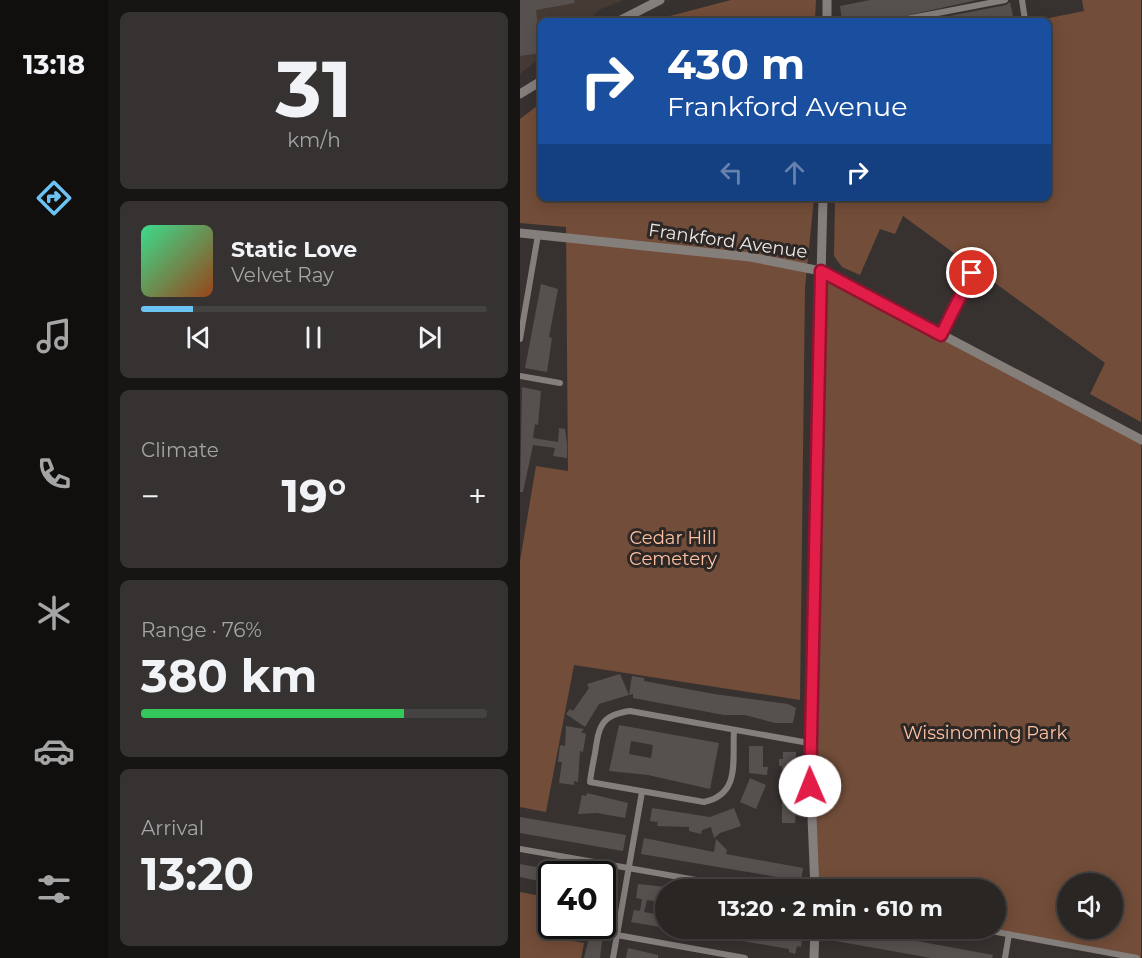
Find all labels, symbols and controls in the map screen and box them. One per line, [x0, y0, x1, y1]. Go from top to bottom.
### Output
text: 430 m [667, 38, 805, 90]
text: 31 [276, 41, 352, 137]
icon: right [568, 42, 646, 120]
text: 13:18 [23, 48, 85, 81]
text: Frankford Avenue [667, 90, 907, 123]
text: km/h [287, 128, 341, 152]
icon: left [715, 156, 748, 189]
icon: ahead [778, 156, 811, 189]
icon: right [841, 156, 874, 189]
icon: directions [33, 177, 75, 219]
street label: Frankford Avenue [647, 219, 809, 263]
text: Static Love [231, 236, 357, 263]
pin [946, 247, 997, 298]
icon: arrive [955, 256, 988, 289]
text: Velvet Ray [231, 263, 334, 287]
icon: music [33, 315, 75, 357]
icon: previous [182, 321, 215, 354]
icon: pause [297, 321, 330, 354]
icon: next [413, 321, 446, 354]
text: Climate [141, 438, 219, 462]
icon: phone [33, 453, 75, 495]
text: 19° [281, 468, 347, 523]
text: − [141, 476, 160, 516]
text: + [468, 476, 487, 516]
park label: Cedar Hill Cemetery [629, 527, 717, 570]
icon: climate [33, 592, 75, 634]
text: Range · 76% [141, 618, 262, 642]
text: 380 km [141, 648, 317, 703]
park label: Wissinoming Park [903, 722, 1068, 744]
icon: car [33, 730, 75, 772]
position arrow [778, 754, 842, 818]
text: Arrival [141, 816, 204, 840]
text: 13:20 [141, 846, 254, 901]
speed limit sign: 40 [538, 861, 616, 939]
icon: filters [33, 868, 75, 910]
map controls [1057, 873, 1123, 939]
button: sound [1057, 873, 1123, 939]
text: 13:20 · 2 min · 610 m [718, 895, 943, 922]

